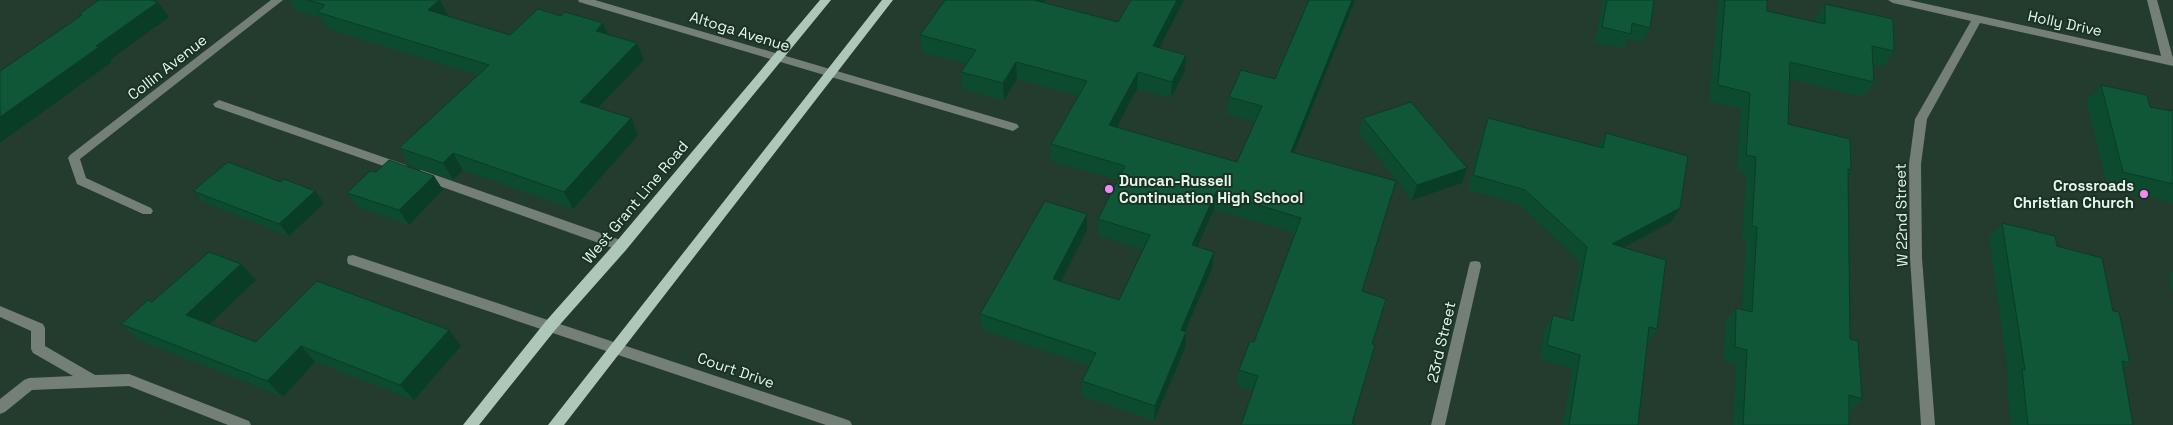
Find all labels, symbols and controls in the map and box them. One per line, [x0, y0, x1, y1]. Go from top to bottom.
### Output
street label: Holly Drive [2026, 6, 2104, 40]
street label: Altoga Avenue [688, 7, 793, 55]
street label: Collin Avenue [123, 30, 211, 104]
street label: West Grant Line Road [578, 137, 692, 267]
street label: W 22nd Street [1891, 163, 1911, 267]
place label: Duncan-Russell Continuation High School [1119, 171, 1303, 207]
place label: Crossroads Christian Church [2013, 176, 2134, 212]
marker: Duncan-Russell Continuation High School [1103, 183, 1115, 195]
marker: Crossroads Christian Church [2138, 188, 2150, 200]
street label: 23rd Street [1422, 299, 1460, 384]
street label: Court Drive [695, 348, 777, 392]

